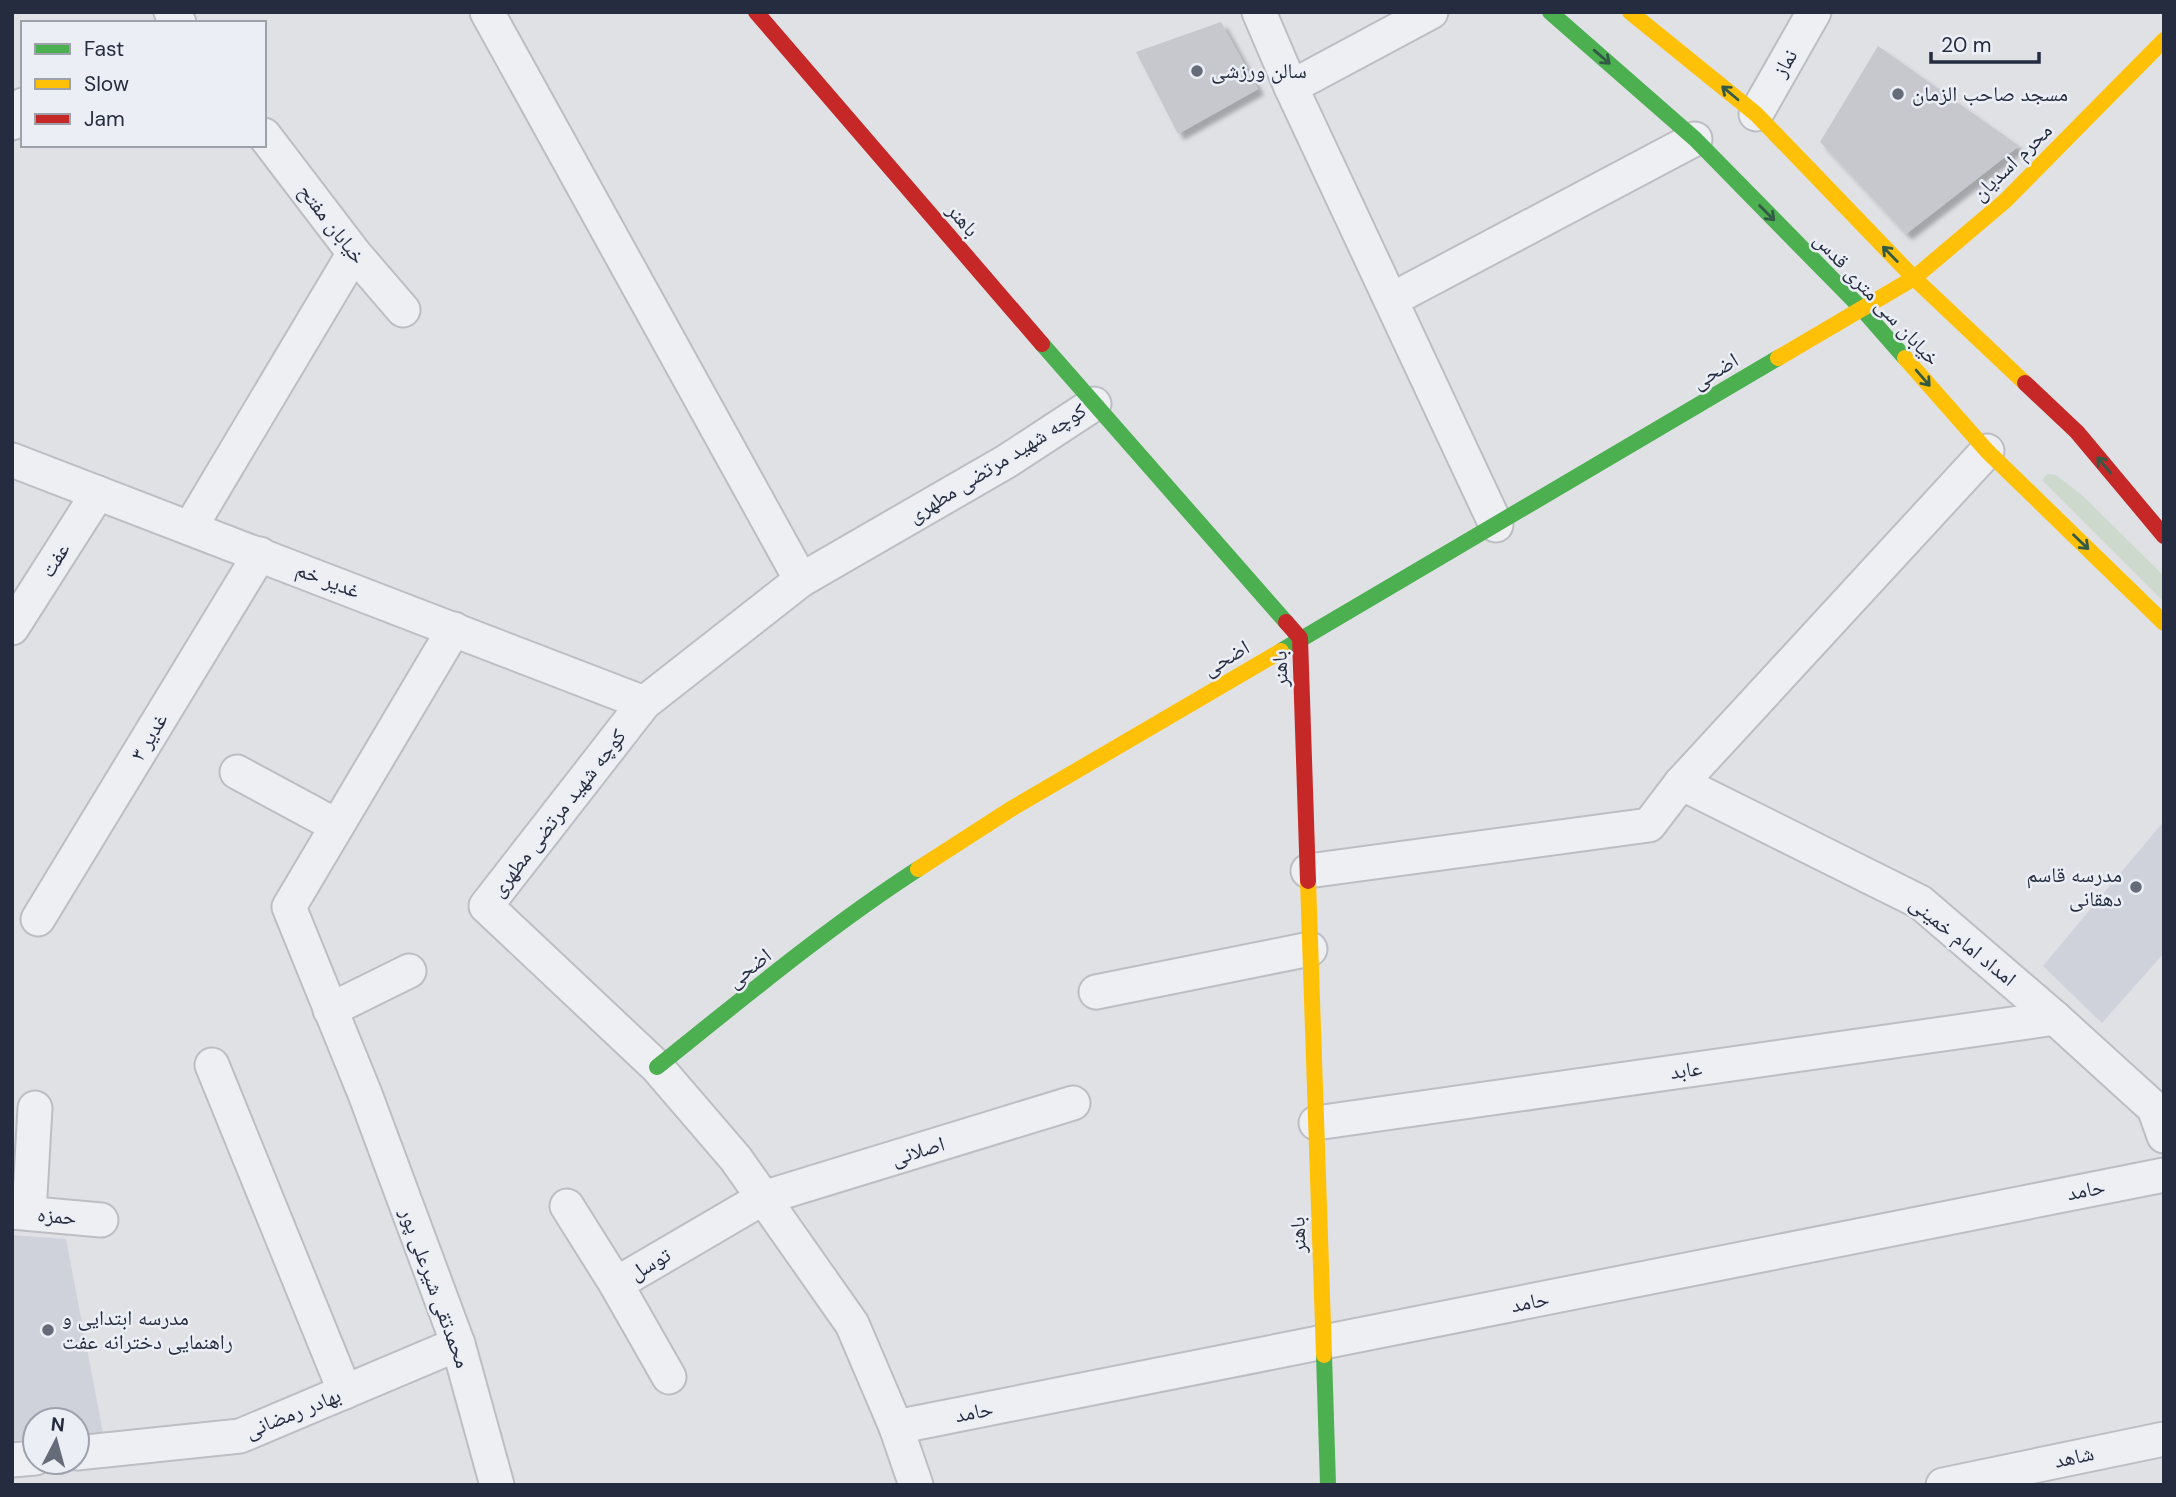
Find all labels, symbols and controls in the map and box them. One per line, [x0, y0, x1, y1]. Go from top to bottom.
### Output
legend [21, 21, 266, 147]
scale bar [1931, 21, 2039, 65]
text: 20 m [1941, 31, 1992, 59]
text: Fast [84, 35, 124, 63]
street label: نماز [1765, 44, 1804, 83]
one-way arrow [1592, 49, 1610, 65]
place label: سالن ورزشی [1211, 57, 1307, 85]
marker: سالن ورزشی [1189, 63, 1205, 79]
text: Slow [84, 70, 129, 98]
place label: مسجد صاحب الزمان [1912, 80, 2068, 108]
one-way arrow [1721, 85, 1739, 100]
marker: مسجد صاحب الزمان [1890, 86, 1906, 102]
text: Jam [84, 105, 125, 133]
street label: محرم اسدیان [1966, 117, 2058, 207]
street label: خیابان مفتح [292, 178, 372, 270]
street label: باهنر [940, 196, 985, 243]
one-way arrow [1759, 204, 1776, 221]
street label: خیابان سی متری قدس [1808, 226, 1946, 372]
one-way arrow [1882, 246, 1899, 263]
street label: اضحی [1686, 346, 1744, 396]
one-way arrow [1915, 369, 1931, 387]
street label: کوچه شهید مرتضی مطهری [902, 396, 1092, 529]
one-way arrow [2096, 456, 2112, 474]
one-way arrow [2072, 534, 2089, 551]
street label: عفت [34, 537, 77, 583]
street label: غدیر خم [292, 555, 364, 605]
street label: اضحی [1197, 633, 1255, 683]
street label: باهنر [1265, 650, 1295, 689]
street label: غدیر ۳ [124, 707, 174, 766]
street label: کوچه شهید مرتضی مطهری [484, 723, 633, 903]
place label: مدرسه قاسم دهقانی [2026, 861, 2122, 913]
marker: مدرسه قاسم دهقانی [2128, 879, 2144, 895]
street label: امداد امام خمینی [1904, 889, 2022, 993]
street label: اضحی [721, 942, 777, 994]
street label: عابد [1668, 1054, 1704, 1086]
street label: اصلانی [888, 1130, 948, 1172]
street label: حامد [2065, 1173, 2107, 1207]
street label: حمزه [36, 1200, 78, 1232]
street label: محمدتقی شیرعلی پور [393, 1203, 477, 1372]
street label: باهنر [1283, 1216, 1313, 1255]
street label: توسل [624, 1241, 676, 1287]
street label: حامد [1509, 1285, 1551, 1319]
place label: مدرسه ابتدایی و راهنمایی دخترانه عفت [62, 1304, 233, 1356]
marker: مدرسه ابتدایی و راهنمایی دخترانه عفت [40, 1322, 56, 1338]
street label: بهادر رمضانی [241, 1381, 345, 1445]
street label: حامد [953, 1395, 995, 1429]
north arrow [21, 1406, 91, 1476]
text: N [50, 1411, 66, 1438]
street label: شاهد [2052, 1439, 2096, 1475]

